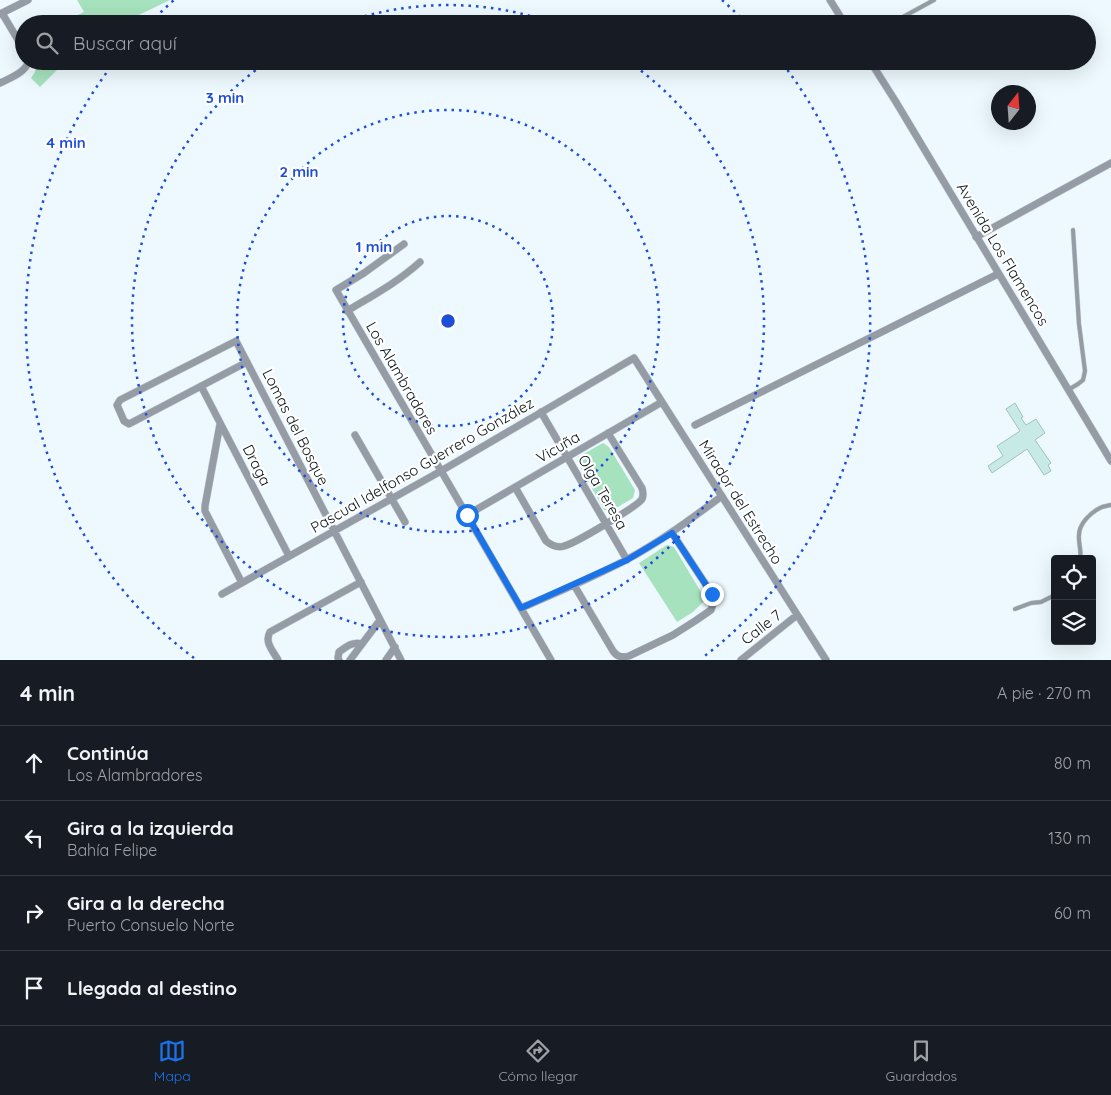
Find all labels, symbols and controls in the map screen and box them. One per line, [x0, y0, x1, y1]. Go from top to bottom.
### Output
search box [15, 15, 1096, 70]
icon: search [33, 29, 61, 57]
text: Buscar aquí [73, 31, 177, 55]
north arrow [991, 85, 1036, 130]
text: 3 min [206, 88, 244, 107]
text: 4 min [46, 133, 86, 152]
text: 2 min [279, 162, 319, 181]
street label: Avenida Los Flamencos [953, 179, 1053, 329]
text: 1 min [356, 237, 392, 256]
centre of rings [439, 312, 457, 330]
street label: Los Alambradores [362, 318, 442, 438]
street label: Lomas del Bosque [258, 366, 334, 488]
street label: Pascual Idelfonso Guerrero González [307, 393, 537, 537]
street label: Vicuña [533, 427, 583, 467]
street label: Mirador del Estrecho [695, 436, 787, 568]
street label: Draga [239, 441, 275, 489]
street label: Olga Teresa [574, 451, 632, 533]
route start [456, 504, 479, 527]
map controls [1051, 555, 1096, 645]
button: locate [1051, 555, 1096, 600]
route end [701, 583, 724, 606]
button: layers [1051, 600, 1096, 645]
street label: Calle 7 [737, 605, 785, 649]
text: 4 min [20, 680, 75, 706]
text: A pie · 270 m [997, 683, 1091, 703]
text: Continúa [67, 741, 149, 765]
icon: ahead [20, 749, 48, 777]
text: 80 m [1054, 753, 1091, 773]
text: Los Alambradores [67, 765, 202, 785]
text: Gira a la izquierda [67, 816, 234, 840]
icon: left [20, 824, 48, 852]
text: 130 m [1048, 828, 1091, 848]
text: Bahía Felipe [67, 840, 157, 860]
text: Gira a la derecha [67, 891, 225, 915]
icon: right [20, 899, 48, 927]
text: 60 m [1054, 903, 1091, 923]
text: Puerto Consuelo Norte [67, 915, 235, 935]
icon: arrive [20, 974, 48, 1002]
text: Llegada al destino [67, 976, 237, 1000]
tab: Mapa [154, 1037, 191, 1085]
tab: Cómo llegar [498, 1037, 578, 1085]
tab: Guardados [885, 1037, 957, 1085]

